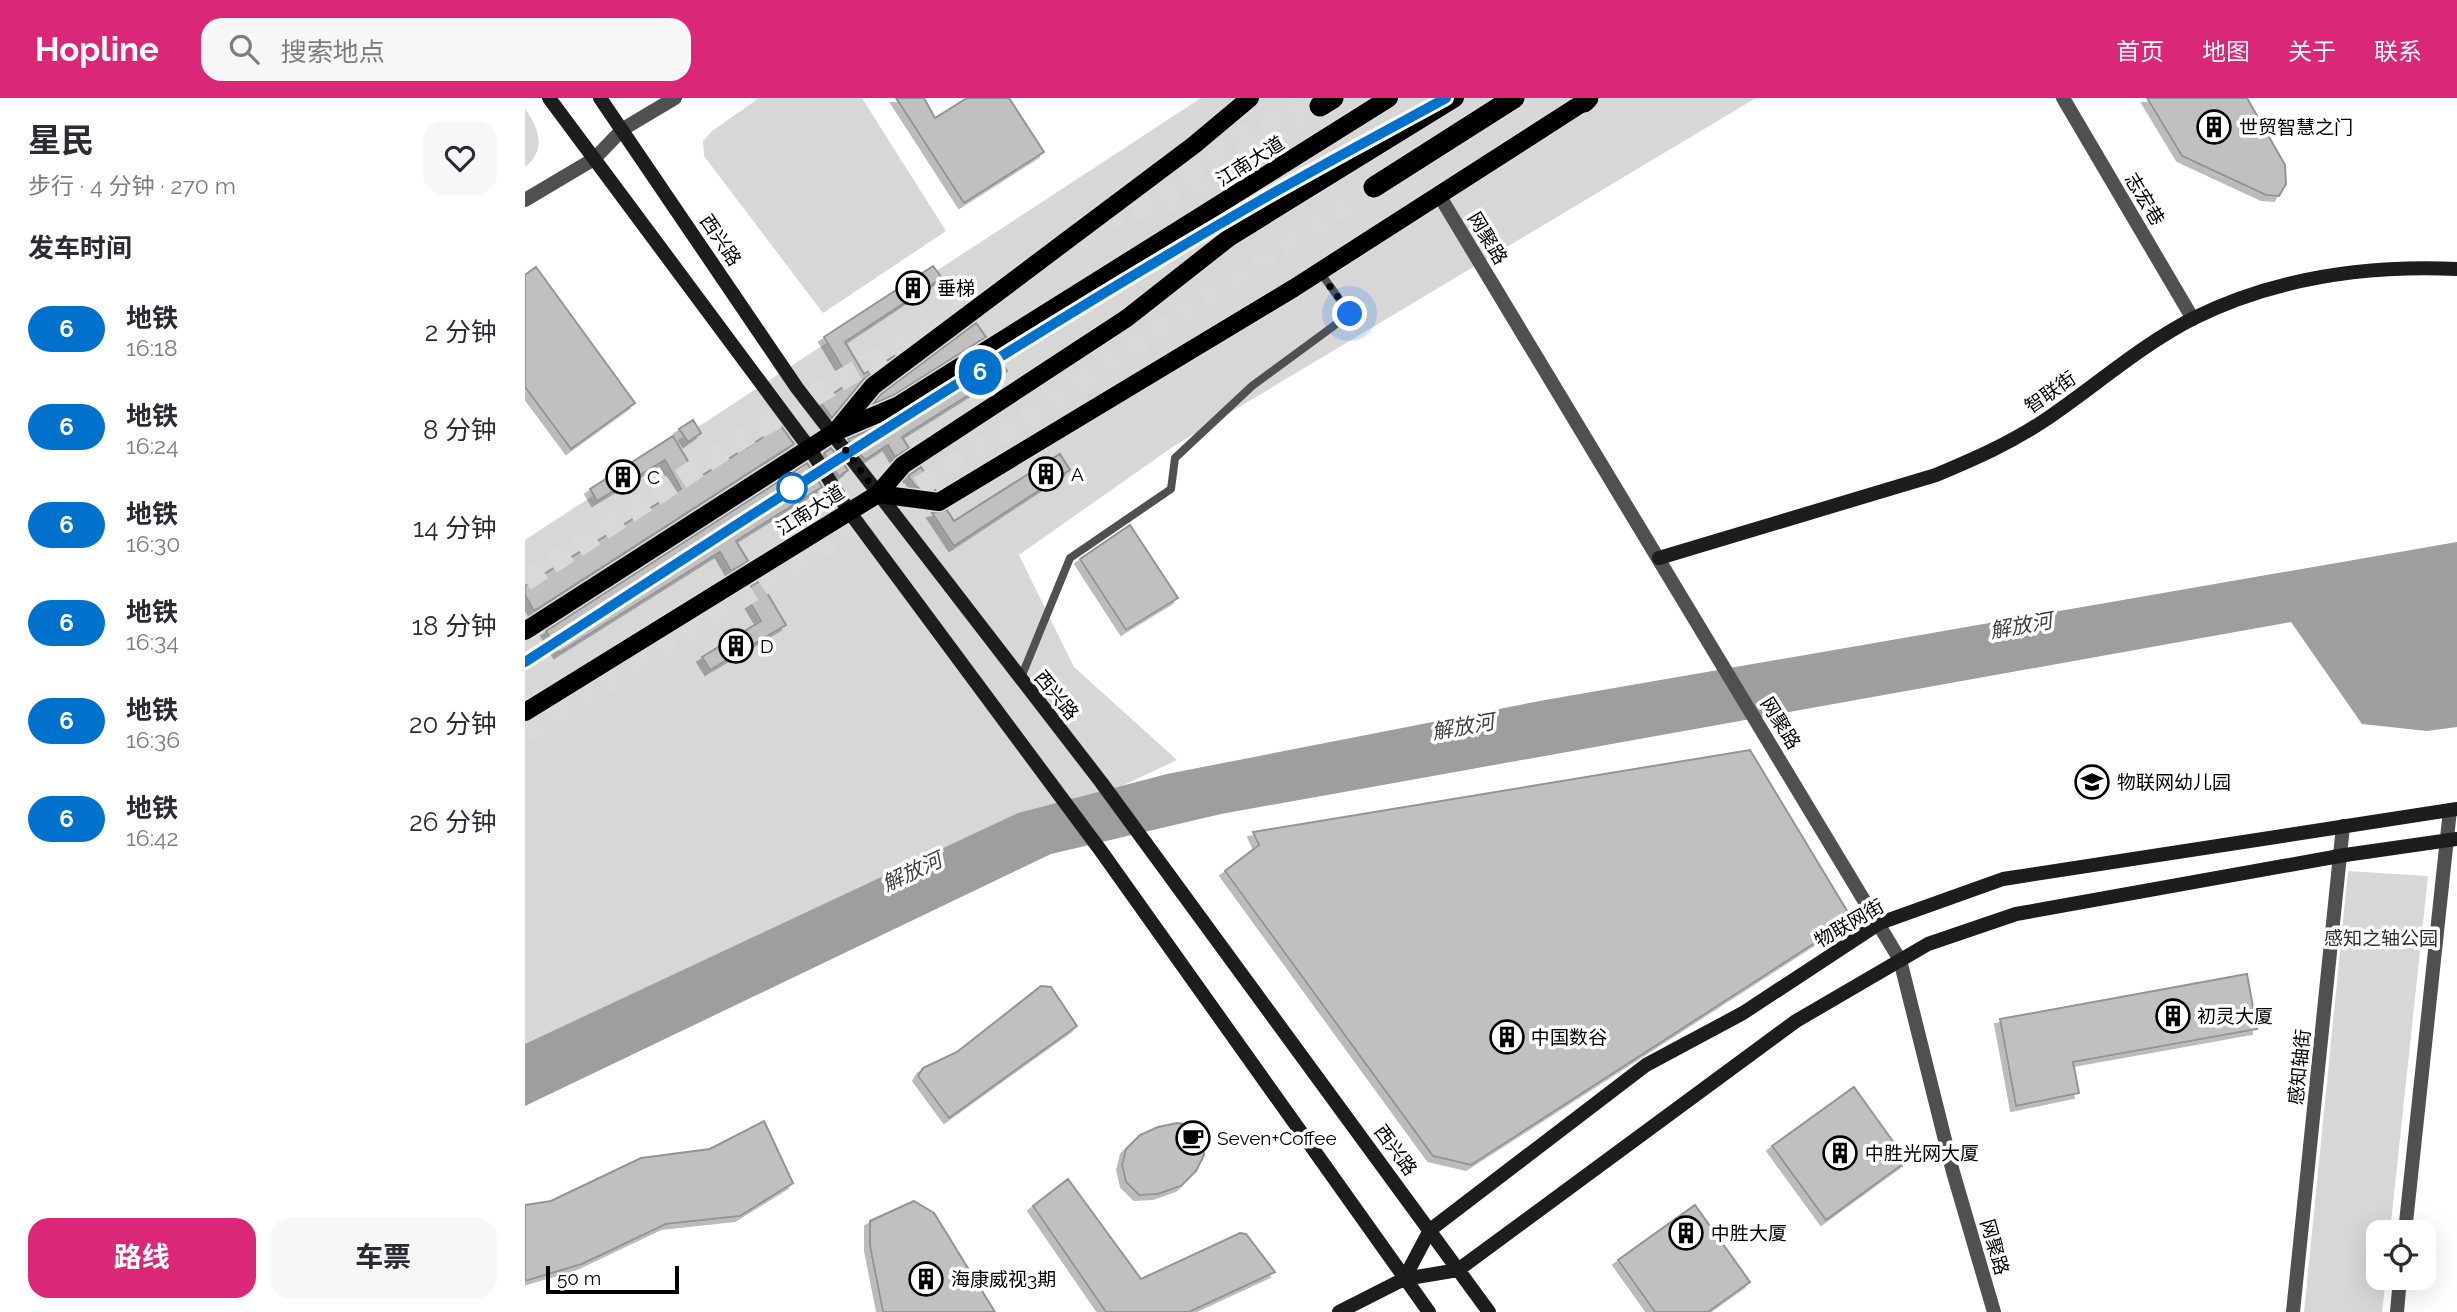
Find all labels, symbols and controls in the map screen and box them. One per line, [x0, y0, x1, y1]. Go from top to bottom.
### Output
search box [201, 18, 691, 81]
text: Hopline [35, 30, 159, 69]
icon: search [225, 30, 263, 68]
text: 搜索地点 [281, 37, 385, 67]
text: 首页 [2116, 37, 2164, 66]
text: 地图 [2202, 37, 2250, 66]
text: 关于 [2288, 37, 2336, 66]
text: 联系 [2374, 37, 2422, 66]
building icon: 世贸智慧之门 [2195, 108, 2233, 146]
place label: 世贸智慧之门 [2239, 116, 2353, 138]
text: 星民 [28, 121, 94, 160]
button: heart [423, 121, 497, 195]
street label: 江南大道 [1212, 132, 1288, 190]
street label: 志宏巷 [2121, 169, 2169, 229]
text: 步行 · 4 分钟 · 270 m [28, 172, 236, 199]
street label: 网聚路 [1464, 208, 1512, 268]
street label: 西兴路 [696, 210, 746, 270]
text: 发车时间 [28, 233, 132, 263]
building icon: 垂梯 [894, 269, 932, 307]
place label: 垂梯 [937, 277, 975, 299]
your location [1332, 296, 1367, 331]
text: 地铁 [126, 303, 178, 333]
text: 6 [59, 314, 74, 343]
text: 2 分钟 [425, 317, 497, 347]
text: 16:18 [126, 334, 178, 361]
line badge: 6 [957, 349, 1003, 395]
text: 6 [973, 357, 987, 386]
street label: 智联街 [2020, 367, 2080, 417]
text: 地铁 [126, 401, 178, 431]
text: 6 [59, 412, 74, 441]
text: 8 分钟 [423, 415, 497, 445]
text: 16:24 [126, 432, 179, 459]
building icon: A [1027, 455, 1065, 493]
building icon: C [604, 458, 642, 496]
place label: A [1071, 463, 1084, 485]
place label: C [647, 466, 660, 488]
unlabelled marker [777, 473, 807, 503]
street label: 江南大道 [772, 481, 848, 539]
text: 地铁 [126, 499, 178, 529]
text: 6 [59, 510, 74, 539]
text: 14 分钟 [413, 513, 497, 543]
text: 16:30 [126, 530, 180, 557]
text: 地铁 [126, 597, 178, 627]
water label: 解放河 [1988, 607, 2058, 643]
text: 6 [59, 608, 74, 637]
text: 18 分钟 [412, 611, 497, 641]
building icon: D [717, 627, 755, 665]
text: 16:34 [126, 628, 179, 655]
place label: D [760, 635, 774, 657]
street label: 西兴路 [1031, 666, 1083, 724]
street label: 网聚路 [1757, 693, 1805, 753]
text: 地铁 [126, 695, 178, 725]
text: 6 [59, 706, 74, 735]
water label: 解放河 [1430, 708, 1500, 744]
text: 20 分钟 [409, 709, 497, 739]
text: 16:36 [126, 726, 180, 753]
school or university icon: 物联网幼儿园 [2073, 763, 2111, 801]
place label: 物联网幼儿园 [2117, 771, 2231, 793]
text: 地铁 [126, 793, 178, 823]
text: 6 [59, 804, 74, 833]
text: 26 分钟 [409, 807, 497, 837]
text: 16:42 [126, 824, 179, 851]
water label: 解放河 [878, 845, 949, 896]
street label: 物联网街 [1811, 894, 1887, 952]
park label: 感知之轴公园 [2324, 927, 2438, 949]
building icon: 初灵大厦 [2154, 997, 2192, 1035]
place label: 初灵大厦 [2197, 1005, 2273, 1027]
building icon: 中国数谷 [1488, 1018, 1526, 1056]
place label: 中国数谷 [1531, 1026, 1607, 1048]
street label: 感知轴街 [2284, 1028, 2314, 1106]
cafe icon: Seven+Coffee [1174, 1119, 1212, 1157]
street label: 西兴路 [1370, 1120, 1422, 1180]
place label: Seven+Coffee [1217, 1127, 1337, 1149]
building icon: 中胜光网大厦 [1821, 1134, 1859, 1172]
place label: 中胜光网大厦 [1865, 1142, 1979, 1164]
building icon: 中胜大厦 [1667, 1214, 1705, 1252]
street label: 网聚路 [1977, 1217, 2013, 1277]
button: 路线 [28, 1218, 256, 1298]
button: 车票 [270, 1218, 497, 1298]
map controls [2366, 1220, 2436, 1290]
button: locate [2366, 1220, 2436, 1290]
place label: 中胜大厦 [1711, 1222, 1787, 1244]
building icon: 海康威视3期 [907, 1260, 945, 1298]
scale bar [546, 1263, 679, 1295]
text: 50 m [557, 1267, 601, 1289]
place label: 海康威视3期 [951, 1268, 1056, 1290]

